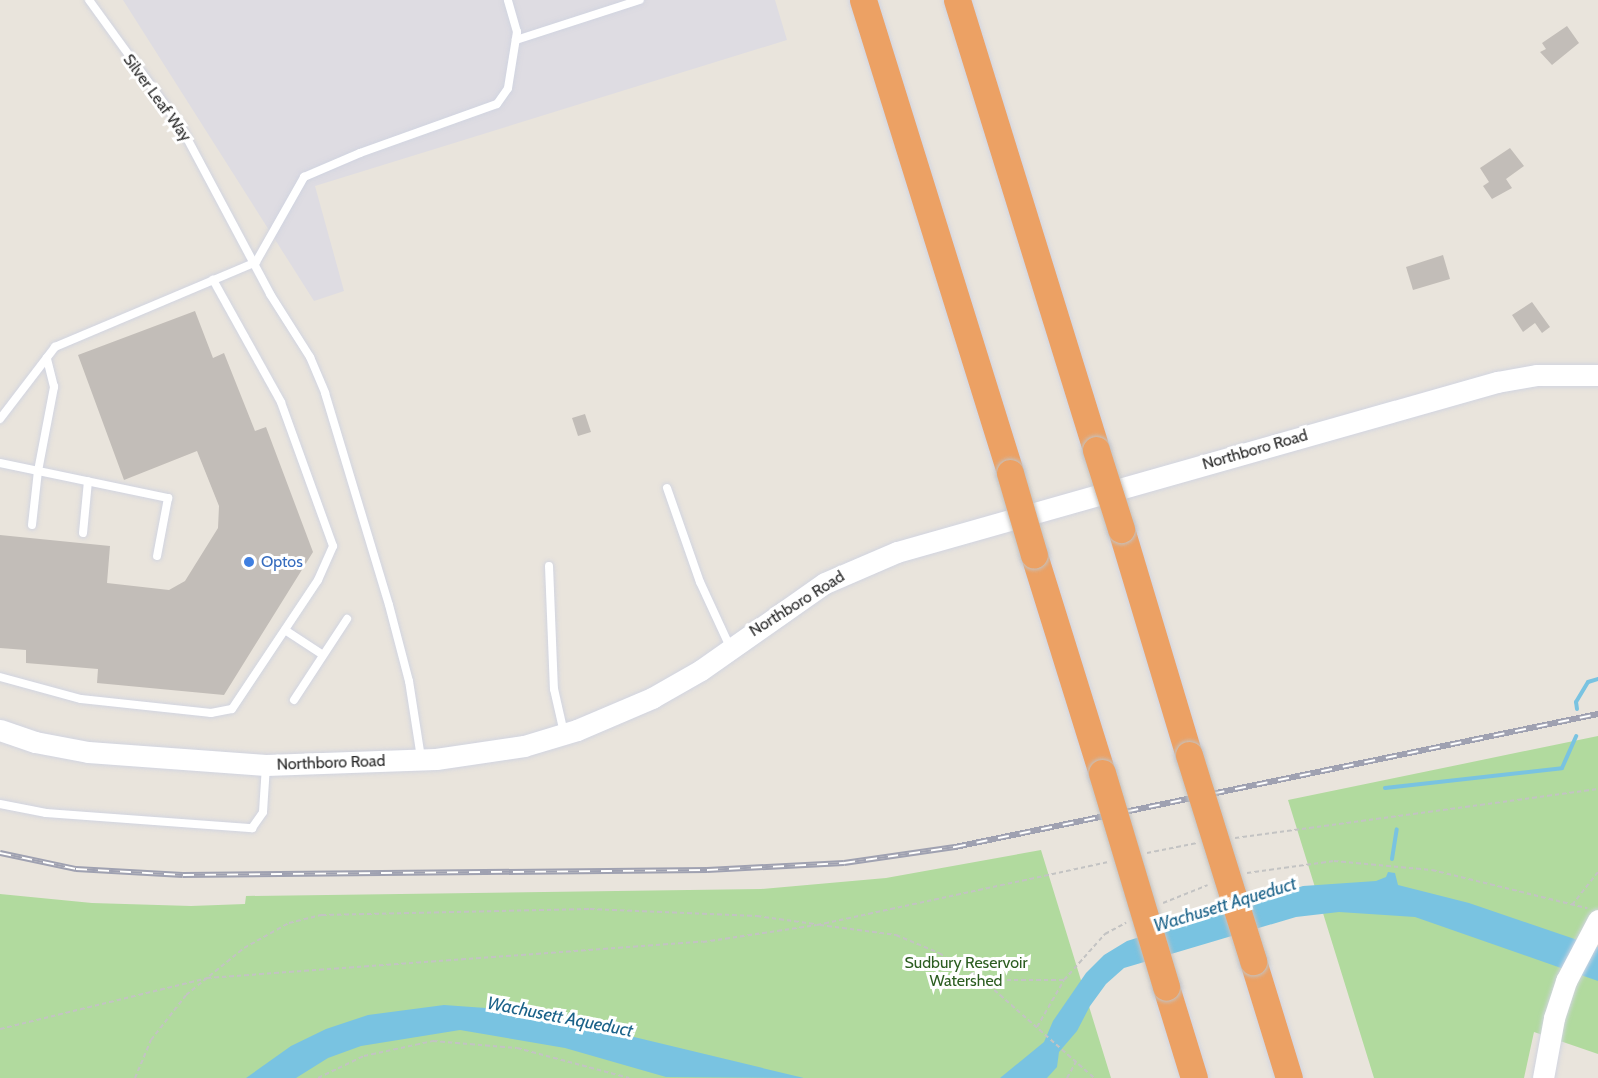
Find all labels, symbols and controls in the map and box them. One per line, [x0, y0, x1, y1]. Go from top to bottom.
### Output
street label: Silver Leaf Way [119, 51, 195, 145]
street label: Northboro Road [1200, 426, 1310, 474]
place label: Optos [261, 552, 303, 572]
marker: Optos [242, 555, 256, 569]
street label: Northboro Road [746, 567, 848, 641]
street label: Northboro Road [276, 752, 386, 774]
water label: Wachusett Aqueduct [1151, 873, 1299, 937]
park label: Sudbury Reservoir Watershed [905, 953, 1027, 991]
water label: Wachusett Aqueduct [485, 992, 635, 1042]

